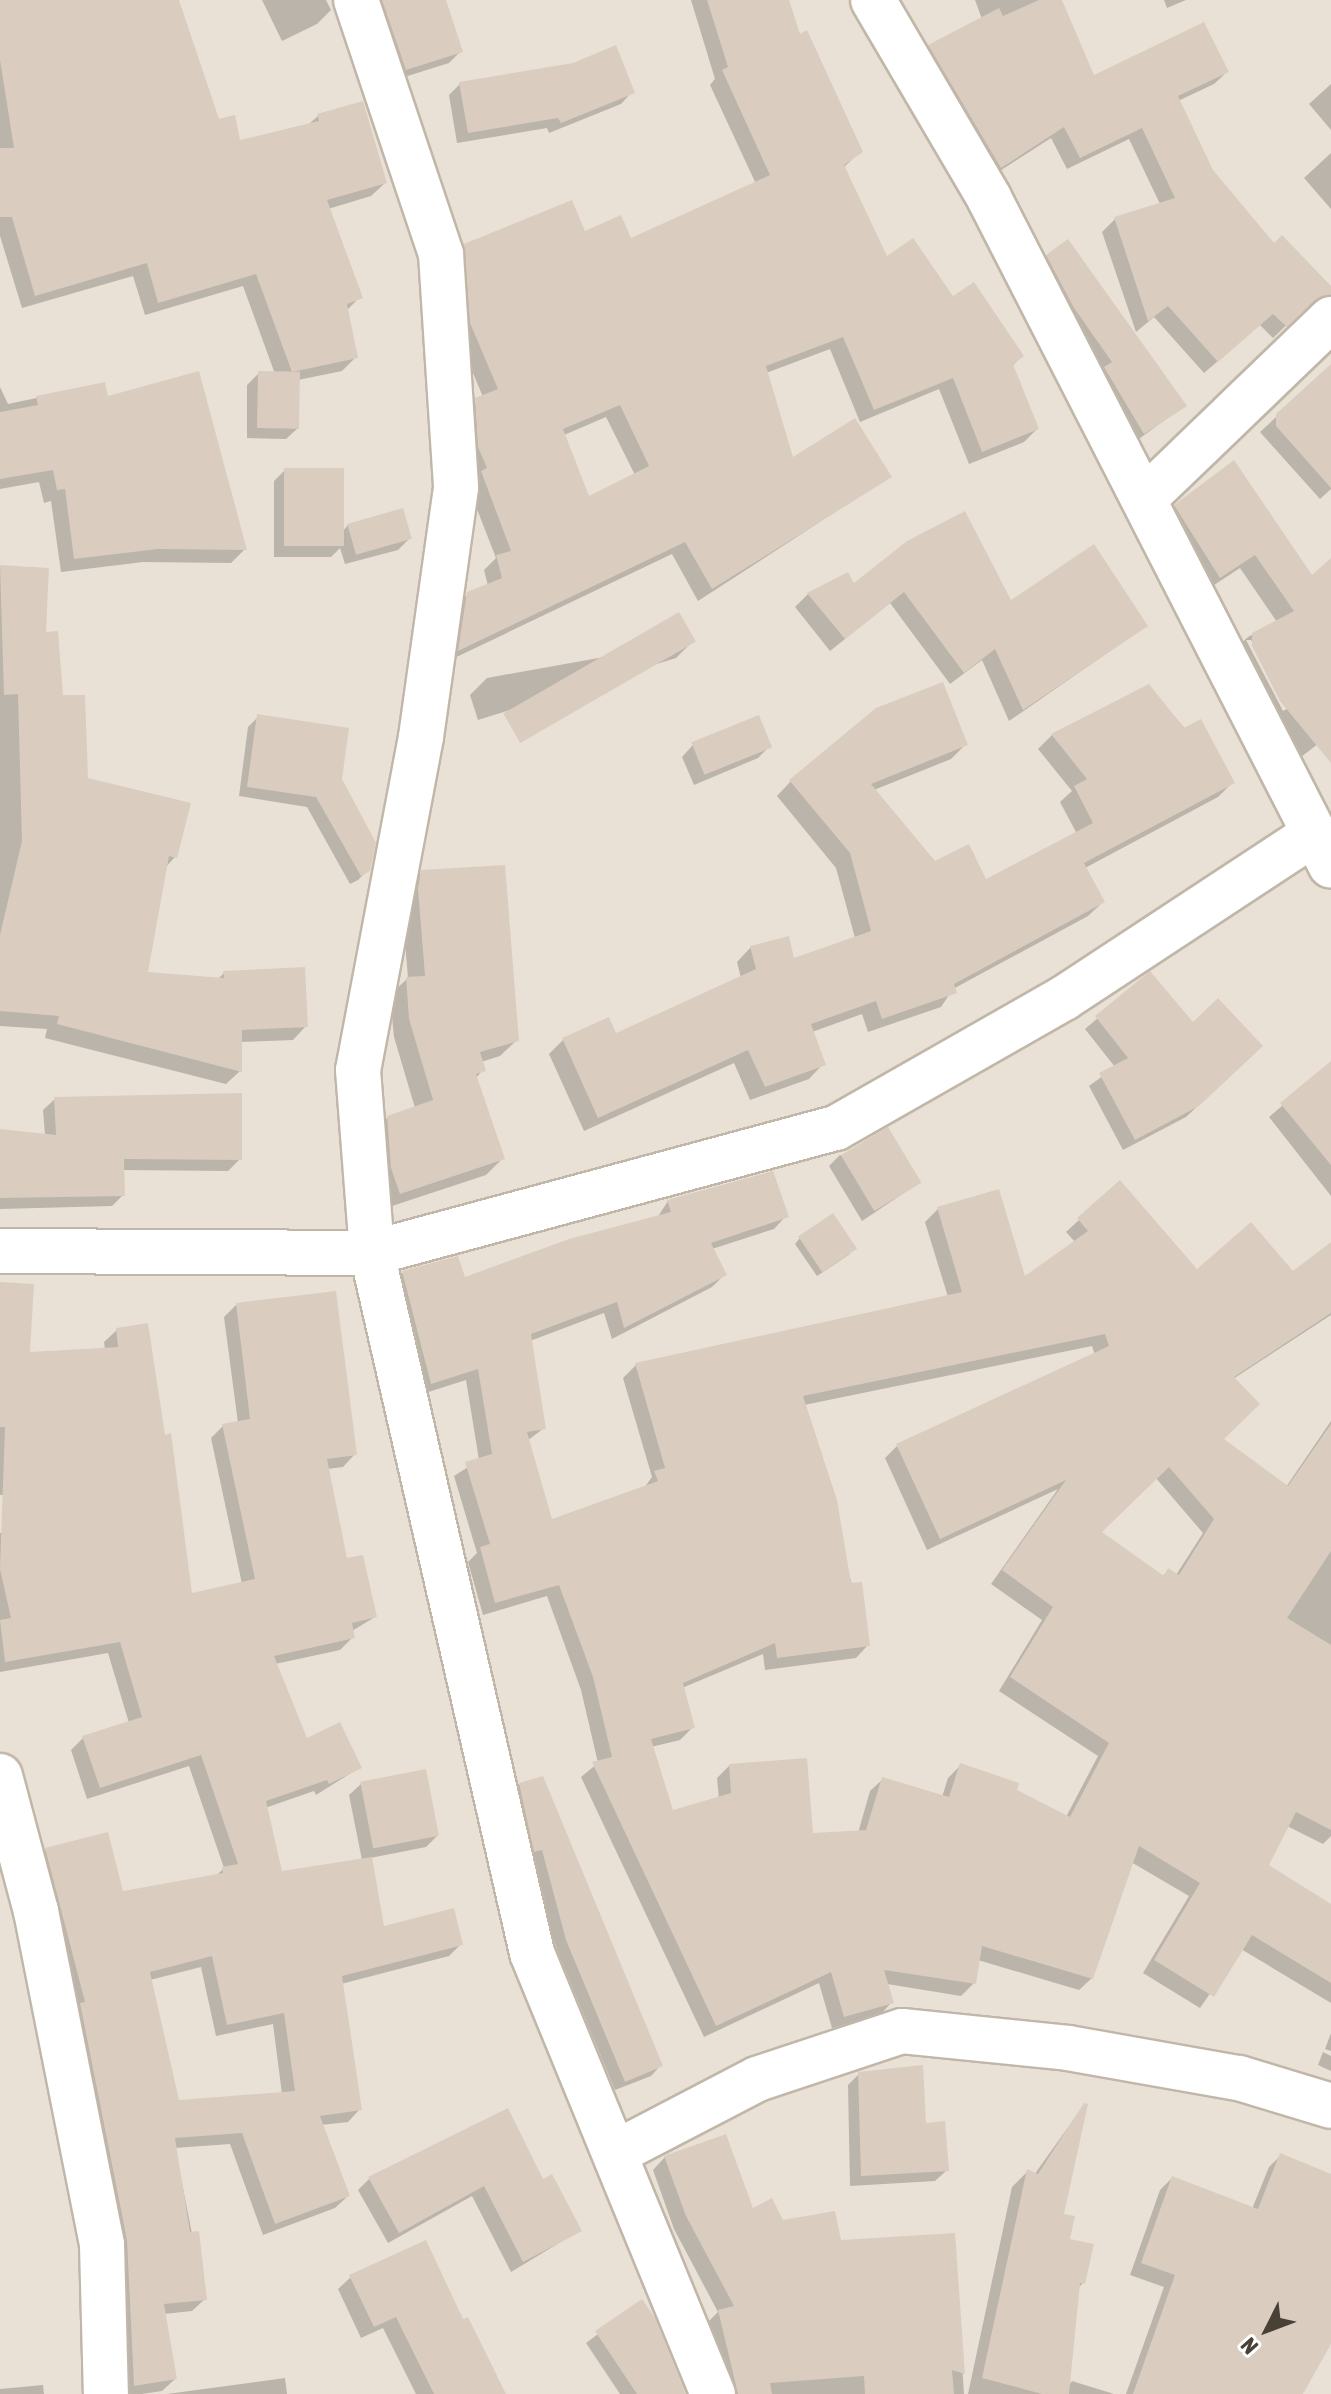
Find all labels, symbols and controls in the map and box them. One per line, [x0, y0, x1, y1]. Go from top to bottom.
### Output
north arrow [1227, 2290, 1307, 2370]
text: N [1235, 2333, 1263, 2360]

